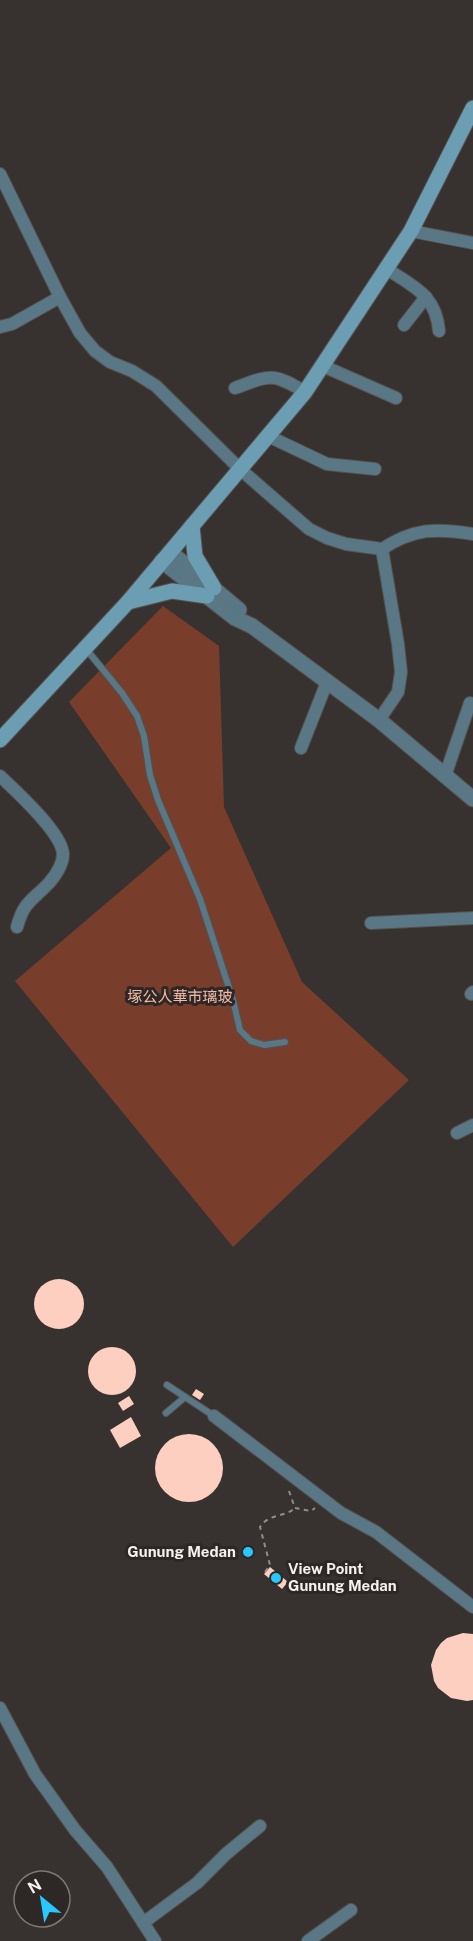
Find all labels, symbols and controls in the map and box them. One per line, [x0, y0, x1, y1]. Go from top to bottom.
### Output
park label: 塚公人華市璃玻 [127, 988, 233, 1005]
place label: Gunung Medan [127, 1543, 236, 1560]
marker: Gunung Medan [241, 1545, 255, 1559]
place label: View Point Gunung Medan [288, 1560, 397, 1594]
marker: View Point Gunung Medan [269, 1571, 283, 1585]
north arrow [12, 1869, 72, 1929]
text: N [25, 1875, 45, 1898]

